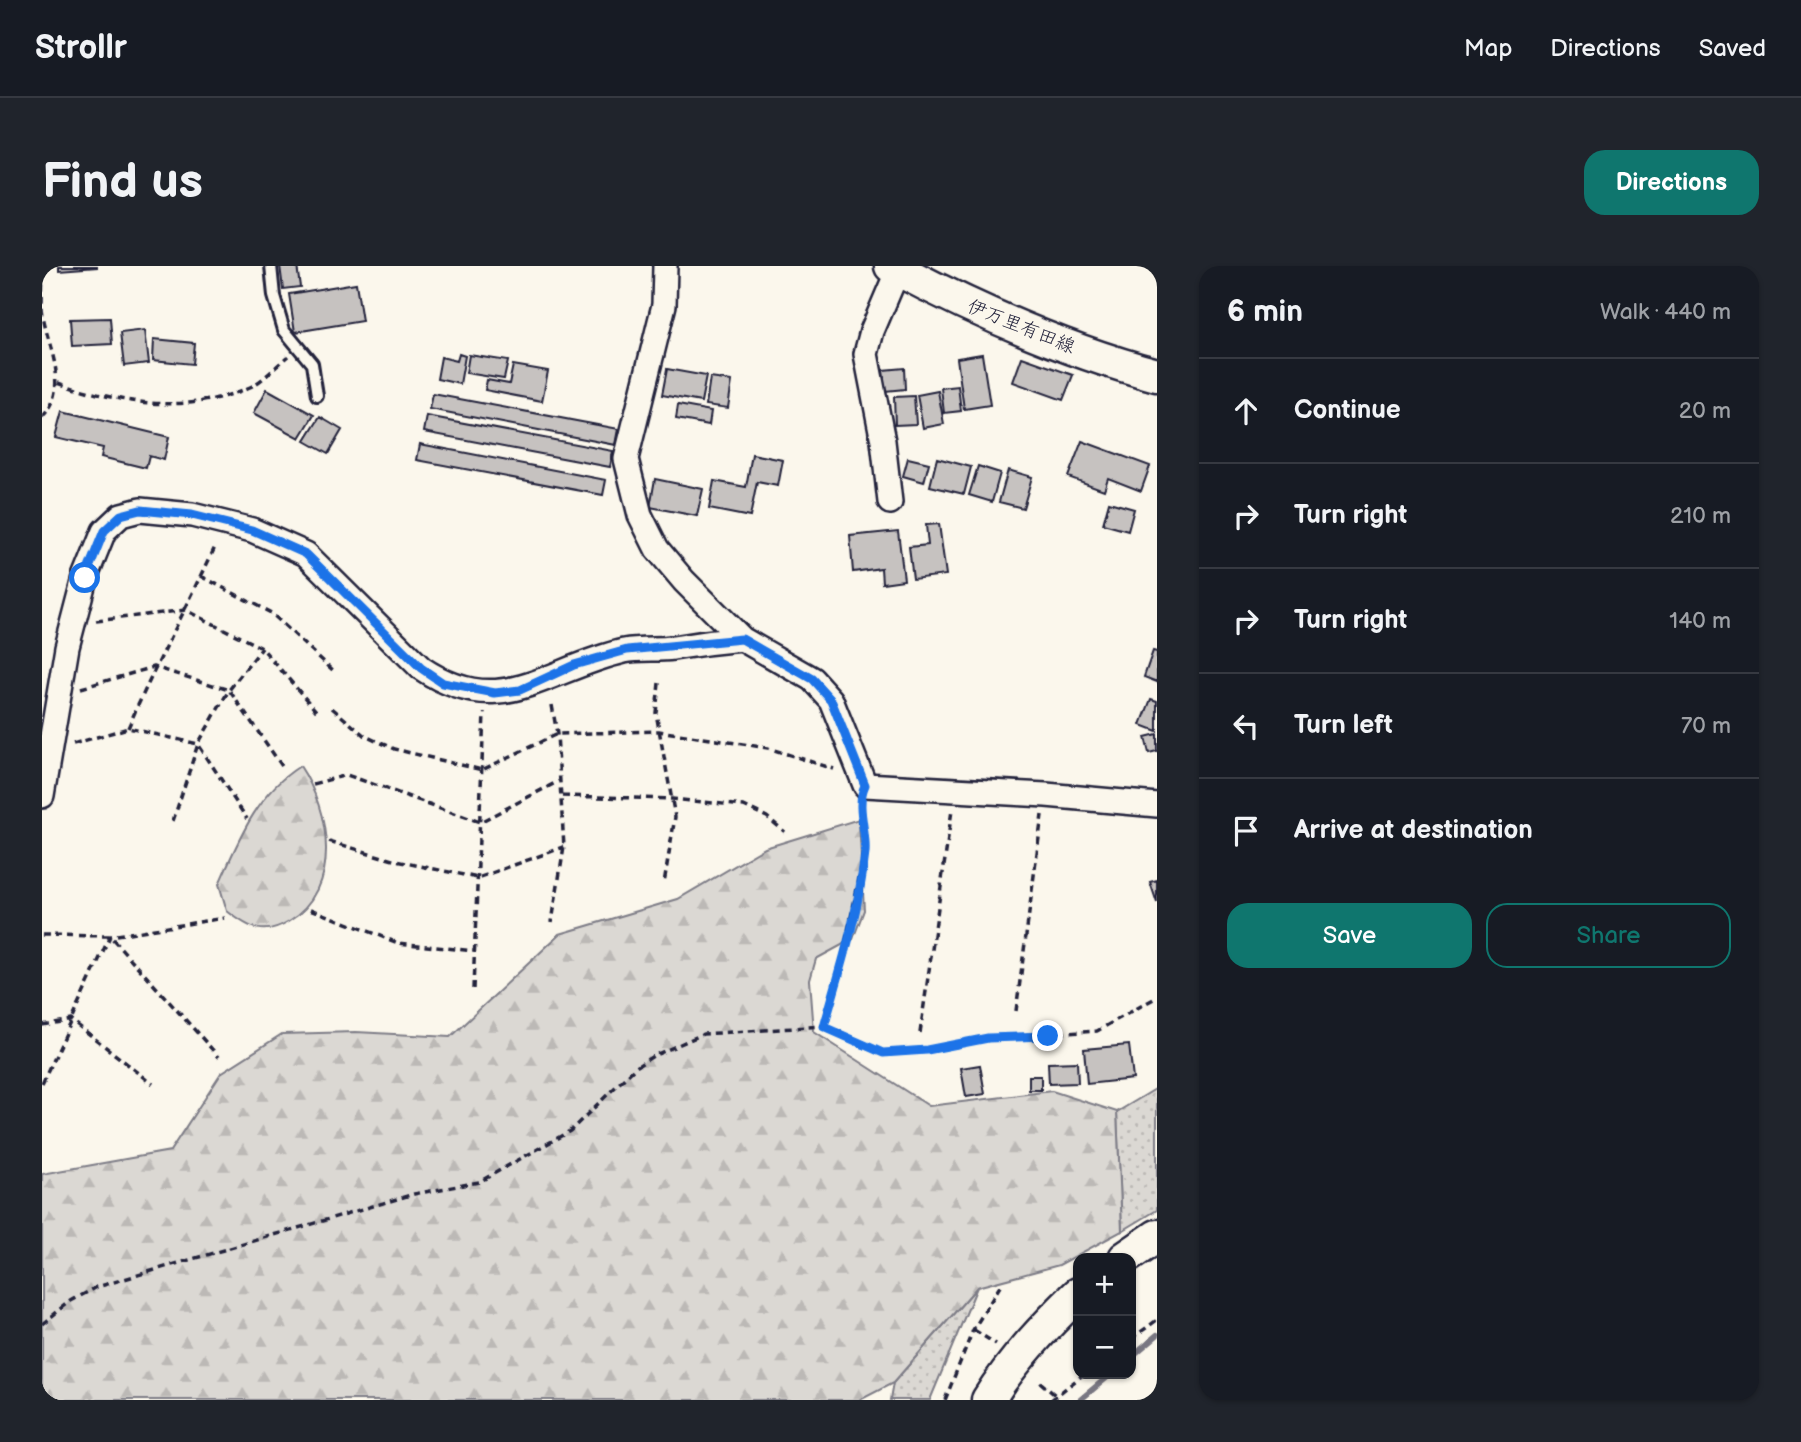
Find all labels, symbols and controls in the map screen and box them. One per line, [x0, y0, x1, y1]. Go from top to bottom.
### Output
text: Strollr [35, 28, 127, 68]
text: Map [1464, 34, 1512, 63]
text: Directions [1550, 34, 1661, 63]
text: Saved [1699, 34, 1766, 63]
button: Directions [1584, 150, 1759, 215]
text: Find us [42, 153, 203, 212]
text: 6 min [1227, 294, 1303, 330]
street label: 伊万里有田線 [964, 295, 1078, 359]
text: Walk · 440 m [1600, 298, 1731, 326]
icon: ahead [1227, 392, 1265, 430]
text: Continue [1294, 395, 1401, 426]
text: 20 m [1679, 397, 1731, 425]
icon: right [1227, 497, 1265, 535]
text: Turn right [1294, 500, 1407, 531]
text: 210 m [1670, 502, 1731, 530]
route start [69, 562, 100, 593]
icon: right [1227, 602, 1265, 640]
text: Turn right [1294, 605, 1407, 636]
text: 140 m [1669, 607, 1731, 635]
icon: left [1227, 707, 1265, 745]
text: Turn left [1294, 710, 1393, 741]
text: 70 m [1681, 712, 1731, 740]
icon: arrive [1227, 812, 1265, 850]
text: Arrive at destination [1294, 815, 1533, 846]
button: Save [1227, 903, 1472, 968]
button: Share [1486, 903, 1731, 968]
route end [1032, 1020, 1063, 1051]
map controls [1073, 1253, 1136, 1379]
button: + [1073, 1253, 1136, 1316]
button: − [1073, 1316, 1136, 1379]

